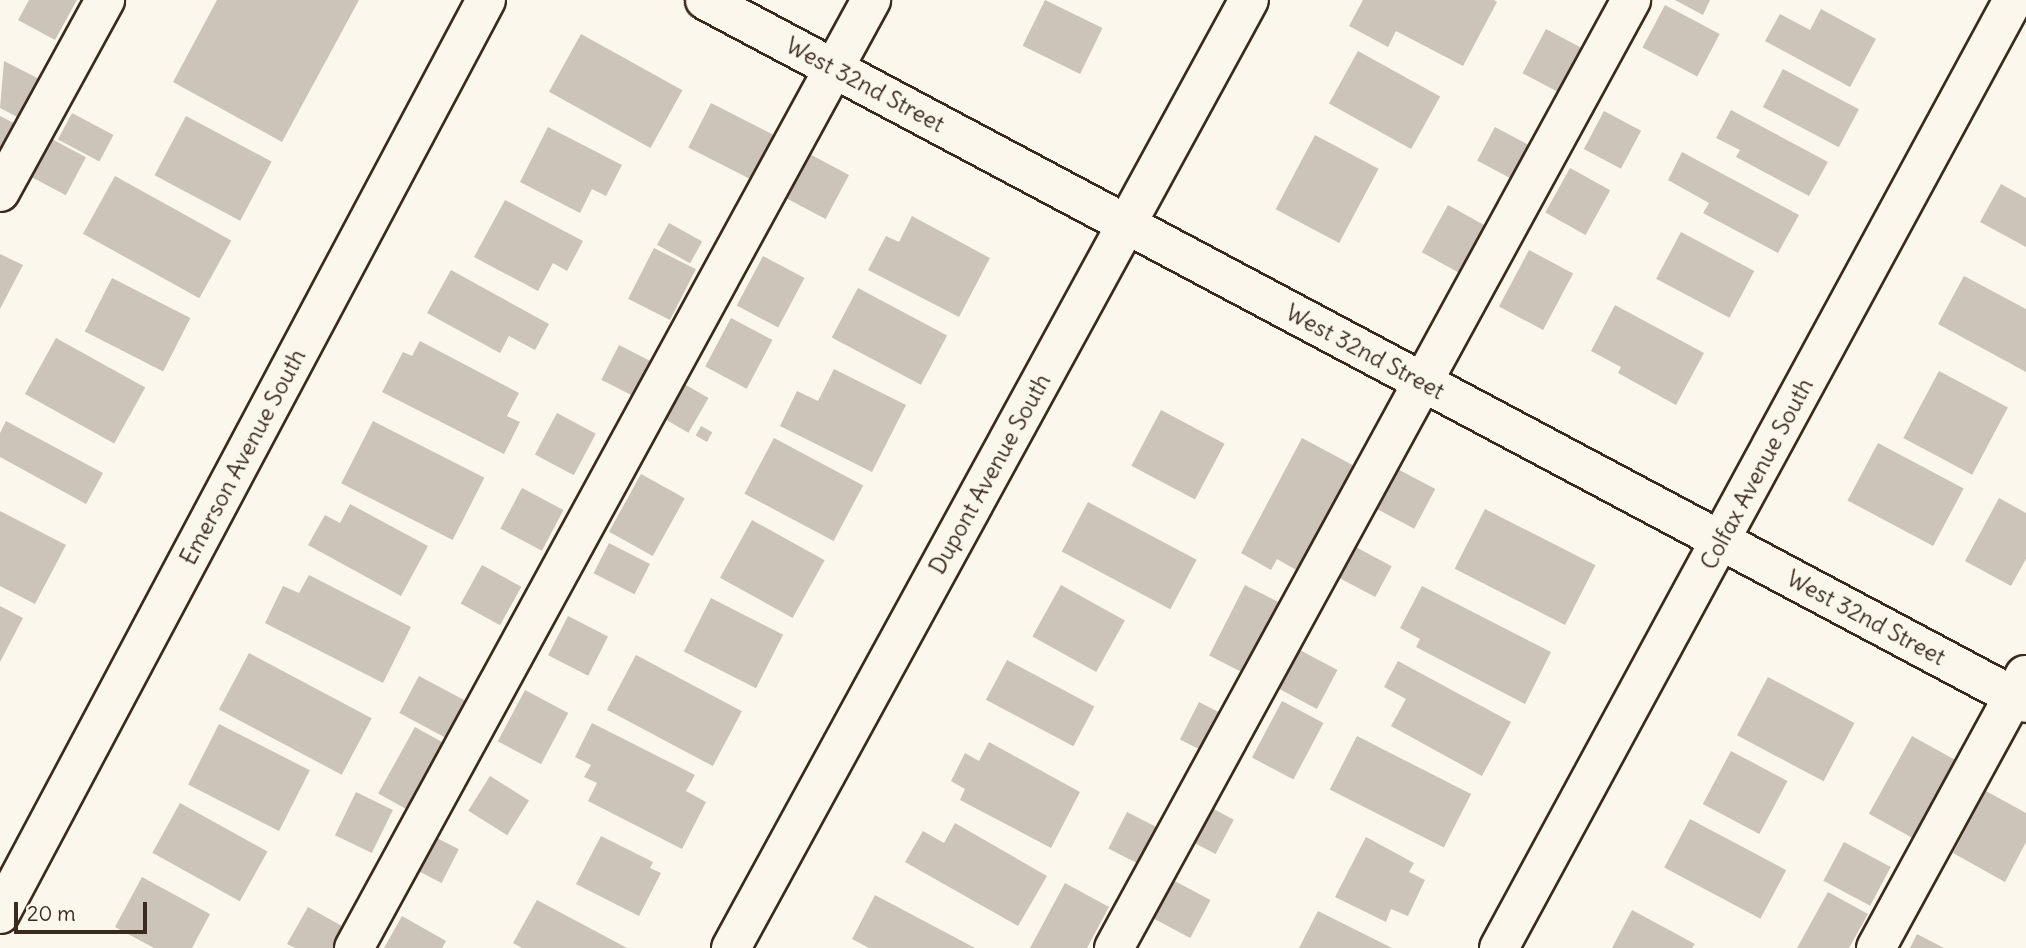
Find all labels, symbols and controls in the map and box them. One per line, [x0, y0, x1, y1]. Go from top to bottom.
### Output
street label: West 32nd Street [781, 32, 949, 138]
street label: West 32nd Street [1281, 299, 1449, 405]
street label: Emerson Avenue South [174, 344, 312, 570]
street label: Dupont Avenue South [923, 369, 1057, 579]
street label: Colfax Avenue South [1695, 374, 1819, 574]
street label: West 32nd Street [1782, 565, 1950, 671]
scale bar [18, 888, 150, 932]
text: 20 m [27, 900, 76, 927]

